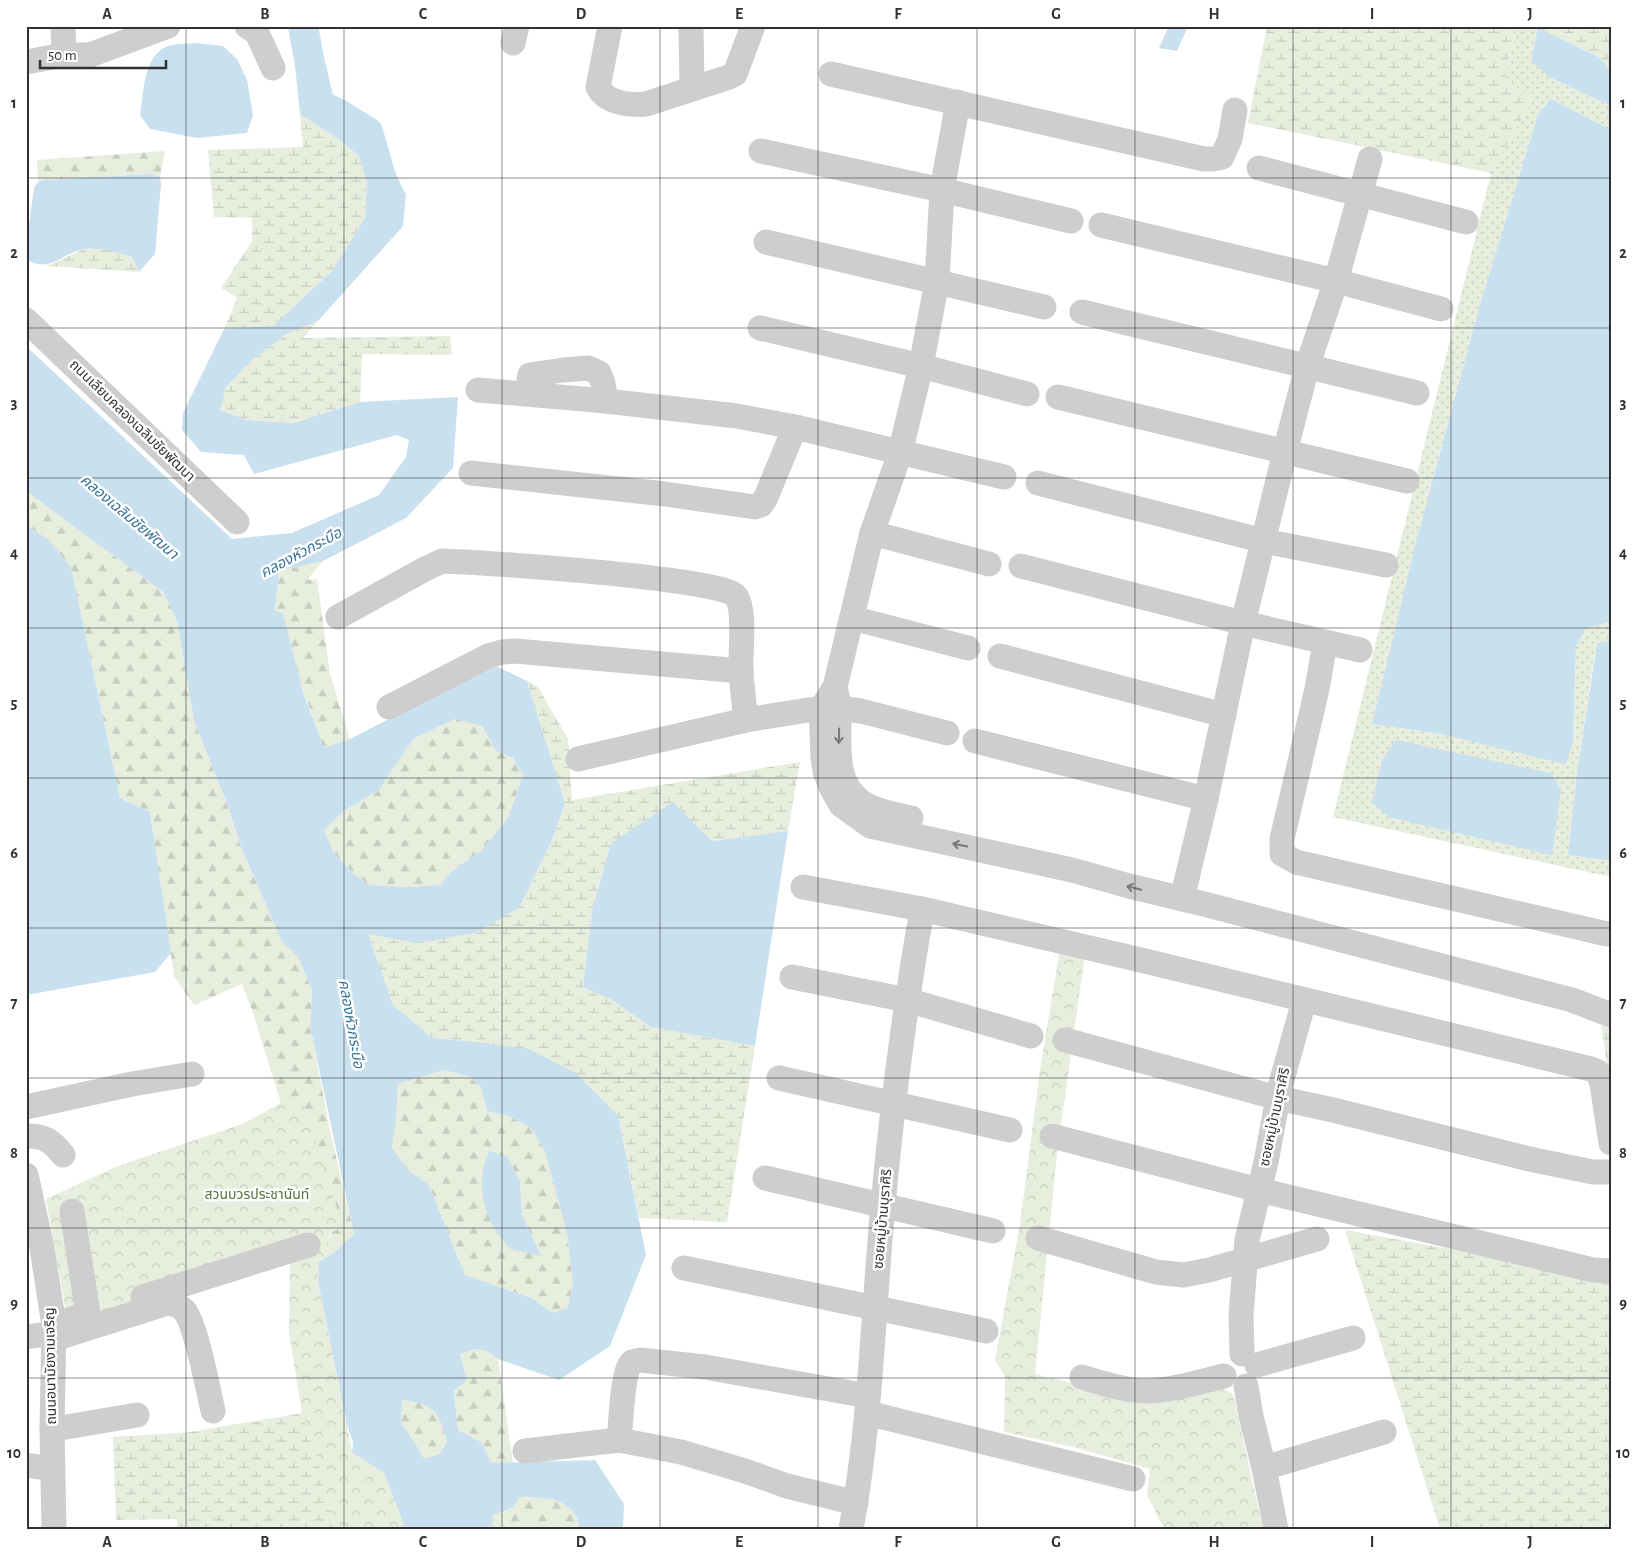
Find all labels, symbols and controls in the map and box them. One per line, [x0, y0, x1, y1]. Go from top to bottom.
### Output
text: A [102, 6, 112, 22]
text: B [260, 6, 270, 22]
text: C [419, 6, 428, 22]
text: D [576, 6, 587, 22]
text: E [735, 6, 743, 22]
text: F [894, 6, 902, 22]
text: G [1051, 6, 1061, 22]
text: H [1208, 6, 1220, 22]
text: I [1370, 6, 1374, 22]
text: J [1527, 6, 1533, 22]
scale bar [40, 38, 166, 70]
text: 50 m [48, 48, 77, 63]
text: 1 [11, 95, 17, 111]
text: 1 [1620, 95, 1626, 111]
text: 2 [10, 245, 18, 261]
text: 2 [1619, 245, 1627, 261]
street label: ถนนเลียบคลองเฉลิมชัยพัฒนา [67, 357, 198, 484]
text: 3 [11, 395, 18, 411]
text: 3 [1620, 395, 1627, 411]
water label: คลองเฉลิมชัยพัฒนา [77, 472, 181, 563]
water label: คลองหัวกระบือ [258, 525, 345, 581]
text: 4 [10, 545, 18, 561]
text: 4 [1619, 545, 1627, 561]
text: 5 [11, 695, 18, 711]
text: 5 [1620, 695, 1627, 711]
one-way arrow [834, 727, 844, 743]
one-way arrow [952, 840, 968, 850]
text: 6 [10, 845, 18, 861]
text: 6 [1619, 845, 1627, 861]
one-way arrow [1127, 882, 1143, 892]
water label: คลองหัวกระบือ [336, 979, 366, 1071]
text: 7 [11, 995, 18, 1011]
text: 7 [1620, 995, 1627, 1011]
street label: ซอยหมู่บ้านบุราศิริ [1256, 1066, 1293, 1168]
text: 8 [10, 1145, 18, 1161]
text: 8 [1619, 1145, 1627, 1161]
street label: ซอยหมู่บ้านบุราศิริ [870, 1168, 895, 1270]
park label: สวนบวรประชานันท์ [205, 1187, 309, 1202]
text: 9 [10, 1295, 18, 1311]
text: 9 [1619, 1295, 1627, 1311]
street label: ถนนอนามัยงามเจริญ [42, 1307, 59, 1425]
text: 10 [7, 1445, 21, 1461]
text: 10 [1616, 1445, 1630, 1461]
text: A [102, 1534, 112, 1550]
text: B [260, 1534, 270, 1550]
text: C [419, 1534, 428, 1550]
text: D [576, 1534, 587, 1550]
text: E [735, 1534, 743, 1550]
text: F [894, 1534, 902, 1550]
text: G [1051, 1534, 1061, 1550]
text: H [1208, 1534, 1220, 1550]
text: I [1370, 1534, 1374, 1550]
text: J [1527, 1534, 1533, 1550]

